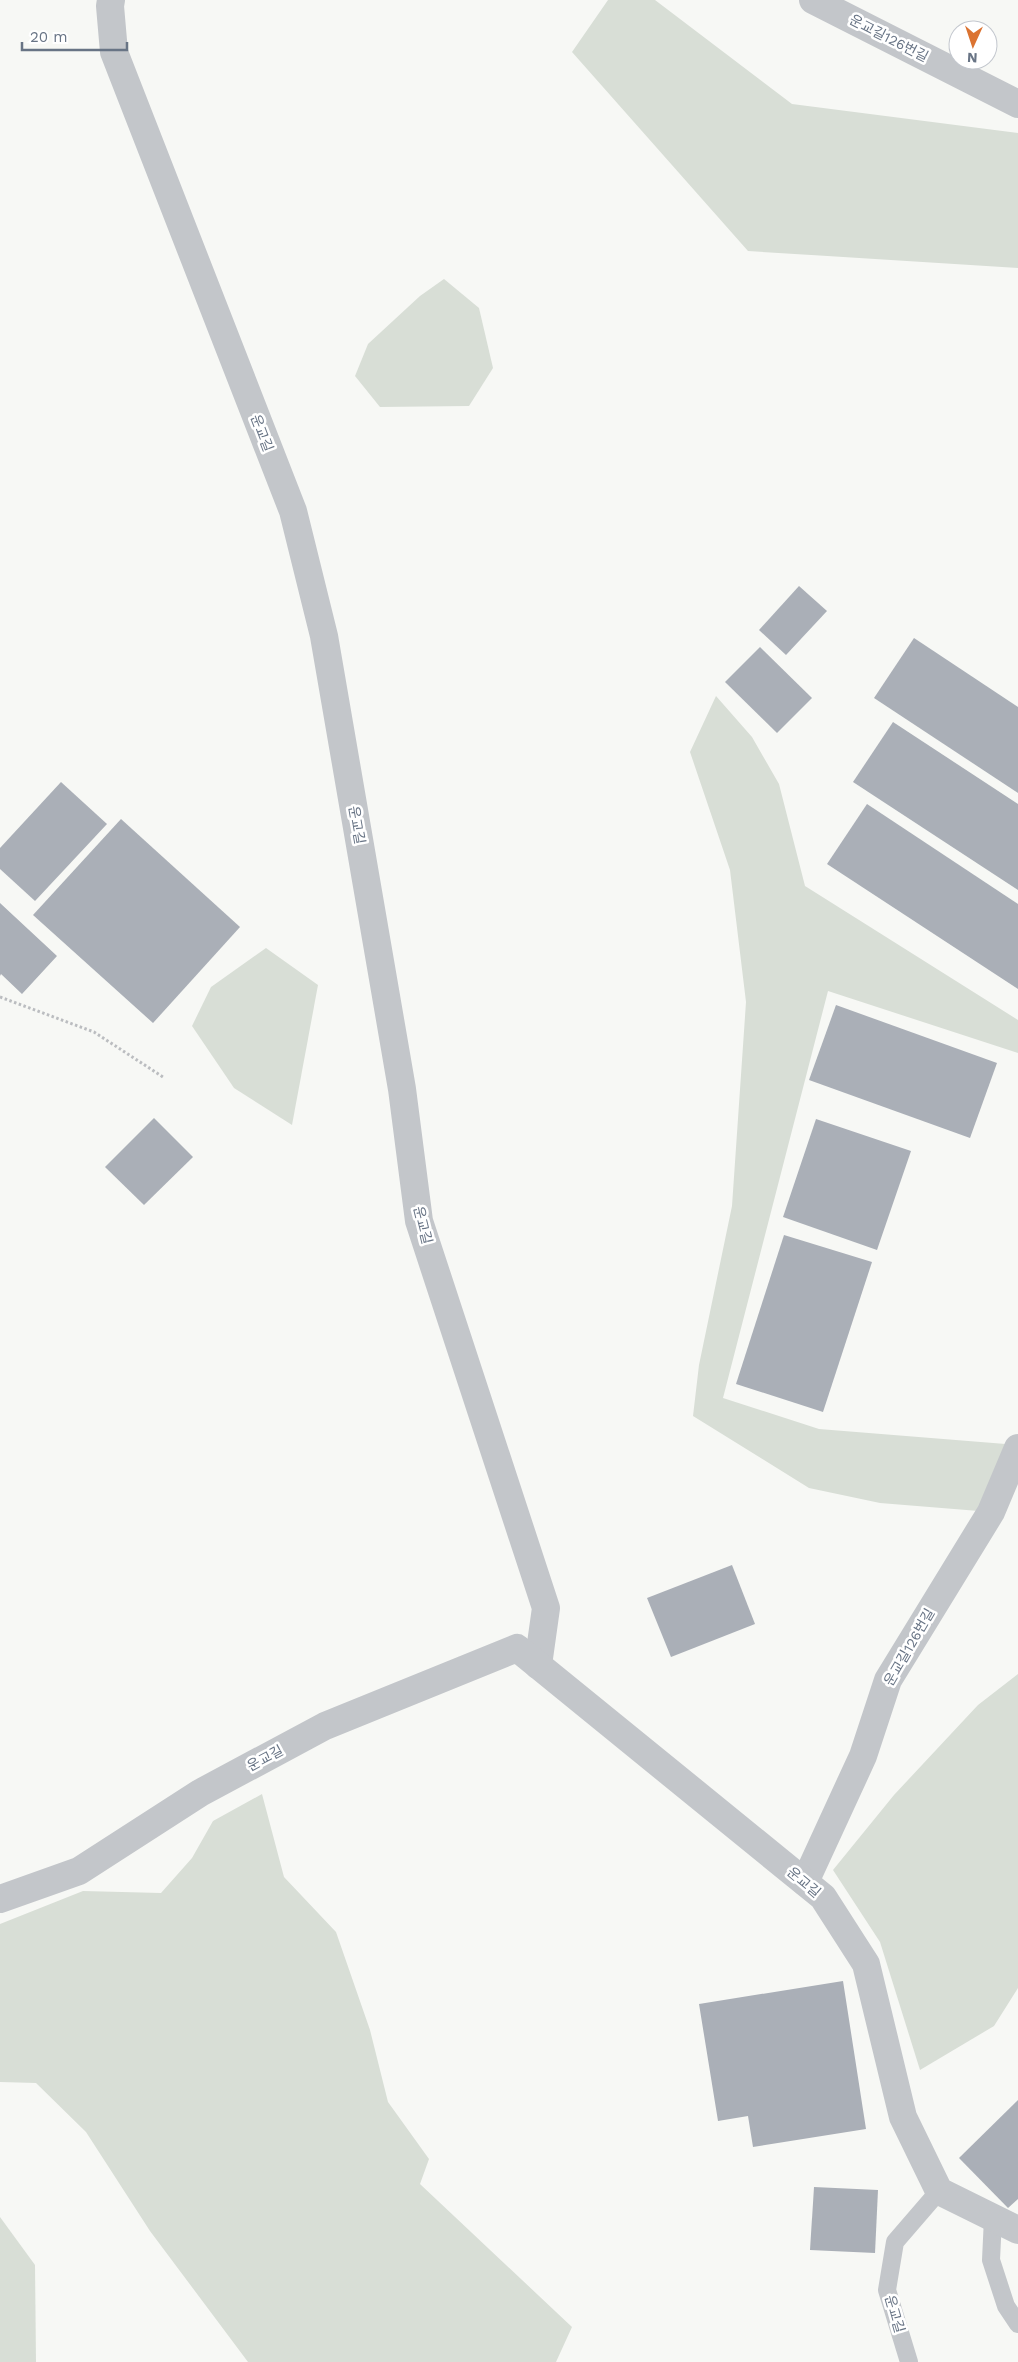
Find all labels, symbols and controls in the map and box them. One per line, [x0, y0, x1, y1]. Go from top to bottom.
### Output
street label: 운교길126번길 [847, 11, 931, 65]
scale bar [22, 20, 128, 52]
north arrow [948, 20, 998, 70]
text: 20 m [30, 28, 68, 46]
text: N [967, 50, 978, 66]
street label: 운교길 [248, 412, 276, 454]
street label: 운교길 [346, 805, 368, 845]
street label: 운교길 [411, 1204, 435, 1246]
street label: 운교길126번길 [880, 1606, 938, 1688]
street label: 운교길 [244, 1742, 286, 1774]
street label: 운교길 [784, 1863, 824, 1901]
street label: 운교길 [882, 2293, 908, 2335]

